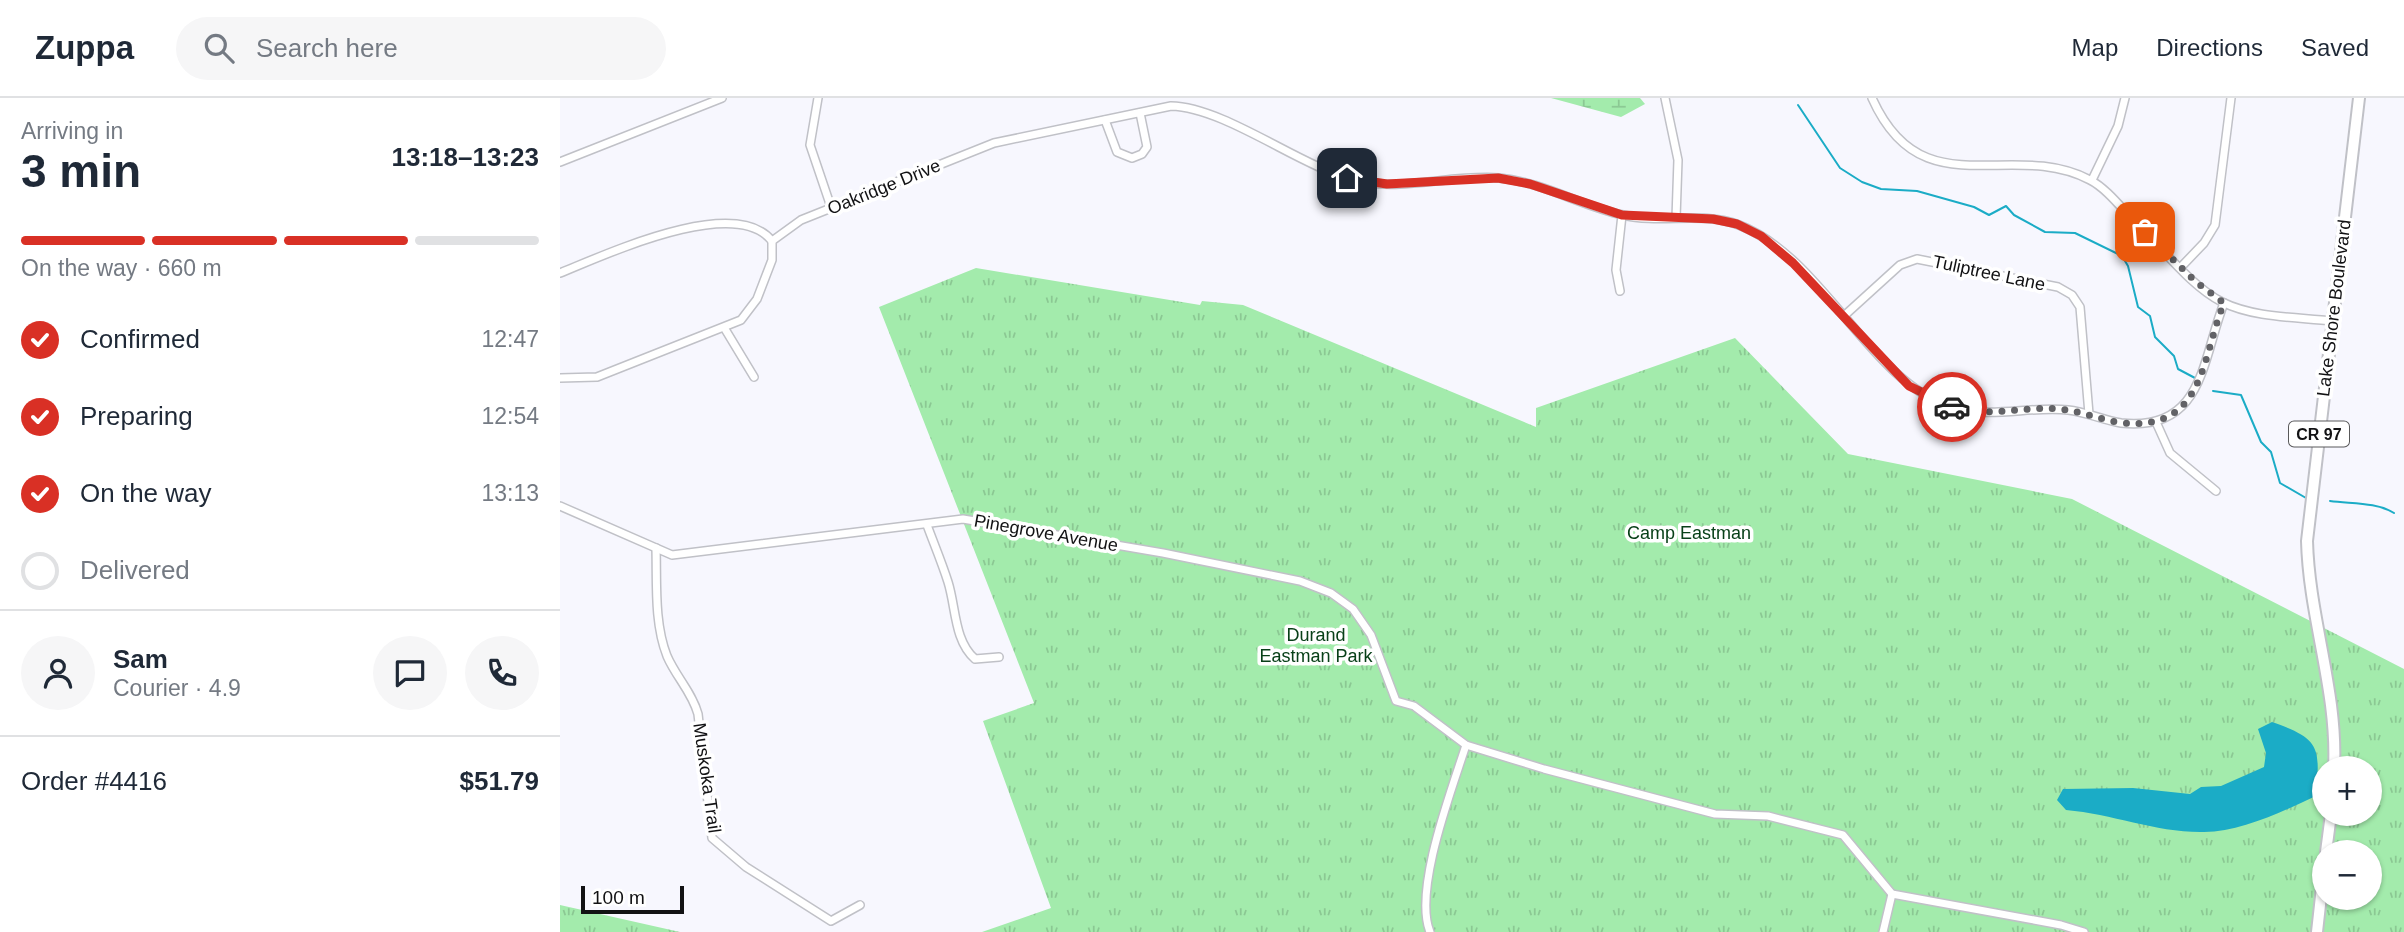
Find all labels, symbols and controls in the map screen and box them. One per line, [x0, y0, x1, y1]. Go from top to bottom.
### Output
search box [176, 17, 666, 80]
text: Zuppa [35, 29, 134, 66]
icon: search [200, 29, 238, 67]
text: Search here [256, 33, 398, 63]
text: Map [2072, 34, 2118, 61]
text: Directions [2156, 34, 2263, 61]
text: Saved [2301, 34, 2369, 61]
text: Arriving in [21, 118, 123, 144]
text: 13:18–13:23 [392, 142, 539, 172]
text: 3 min [21, 145, 141, 197]
pin [1317, 148, 1377, 208]
street label: Oakridge Drive [825, 155, 943, 219]
icon: home [1328, 159, 1366, 197]
pin [2115, 202, 2175, 262]
icon: bag [2126, 213, 2164, 251]
street label: Lake Shore Boulevard [2313, 218, 2355, 398]
street label: Tuliptree Lane [1931, 251, 2047, 295]
text: On the way · 660 m [21, 255, 222, 281]
icon: check [21, 321, 59, 359]
text: Confirmed [80, 324, 200, 354]
text: 12:47 [481, 326, 539, 352]
courier [1917, 372, 1987, 442]
icon: car [1933, 388, 1971, 426]
icon: check [21, 398, 59, 436]
text: Preparing [80, 401, 193, 431]
text: 12:54 [481, 403, 539, 429]
road number: CR 97 [2289, 422, 2349, 446]
icon: check [21, 475, 59, 513]
text: On the way [80, 478, 212, 508]
text: 13:13 [481, 480, 539, 506]
street label: Pinegrove Avenue [972, 510, 1120, 556]
park label: Camp Eastman [1627, 523, 1751, 543]
text: Delivered [80, 555, 190, 585]
park label: Durand Eastman Park [1259, 625, 1374, 666]
button: person [21, 636, 95, 710]
button: chat [373, 636, 447, 710]
button: phone [465, 636, 539, 710]
text: Sam [113, 644, 168, 674]
text: Courier · 4.9 [113, 675, 241, 701]
street label: Muskoka Trail [689, 722, 725, 834]
map controls [2312, 756, 2382, 910]
button: + [2312, 756, 2382, 826]
text: Order #4416 [21, 766, 167, 796]
text: $51.79 [459, 766, 539, 796]
button: − [2312, 840, 2382, 910]
scale bar [581, 883, 684, 915]
text: 100 m [592, 887, 645, 908]

